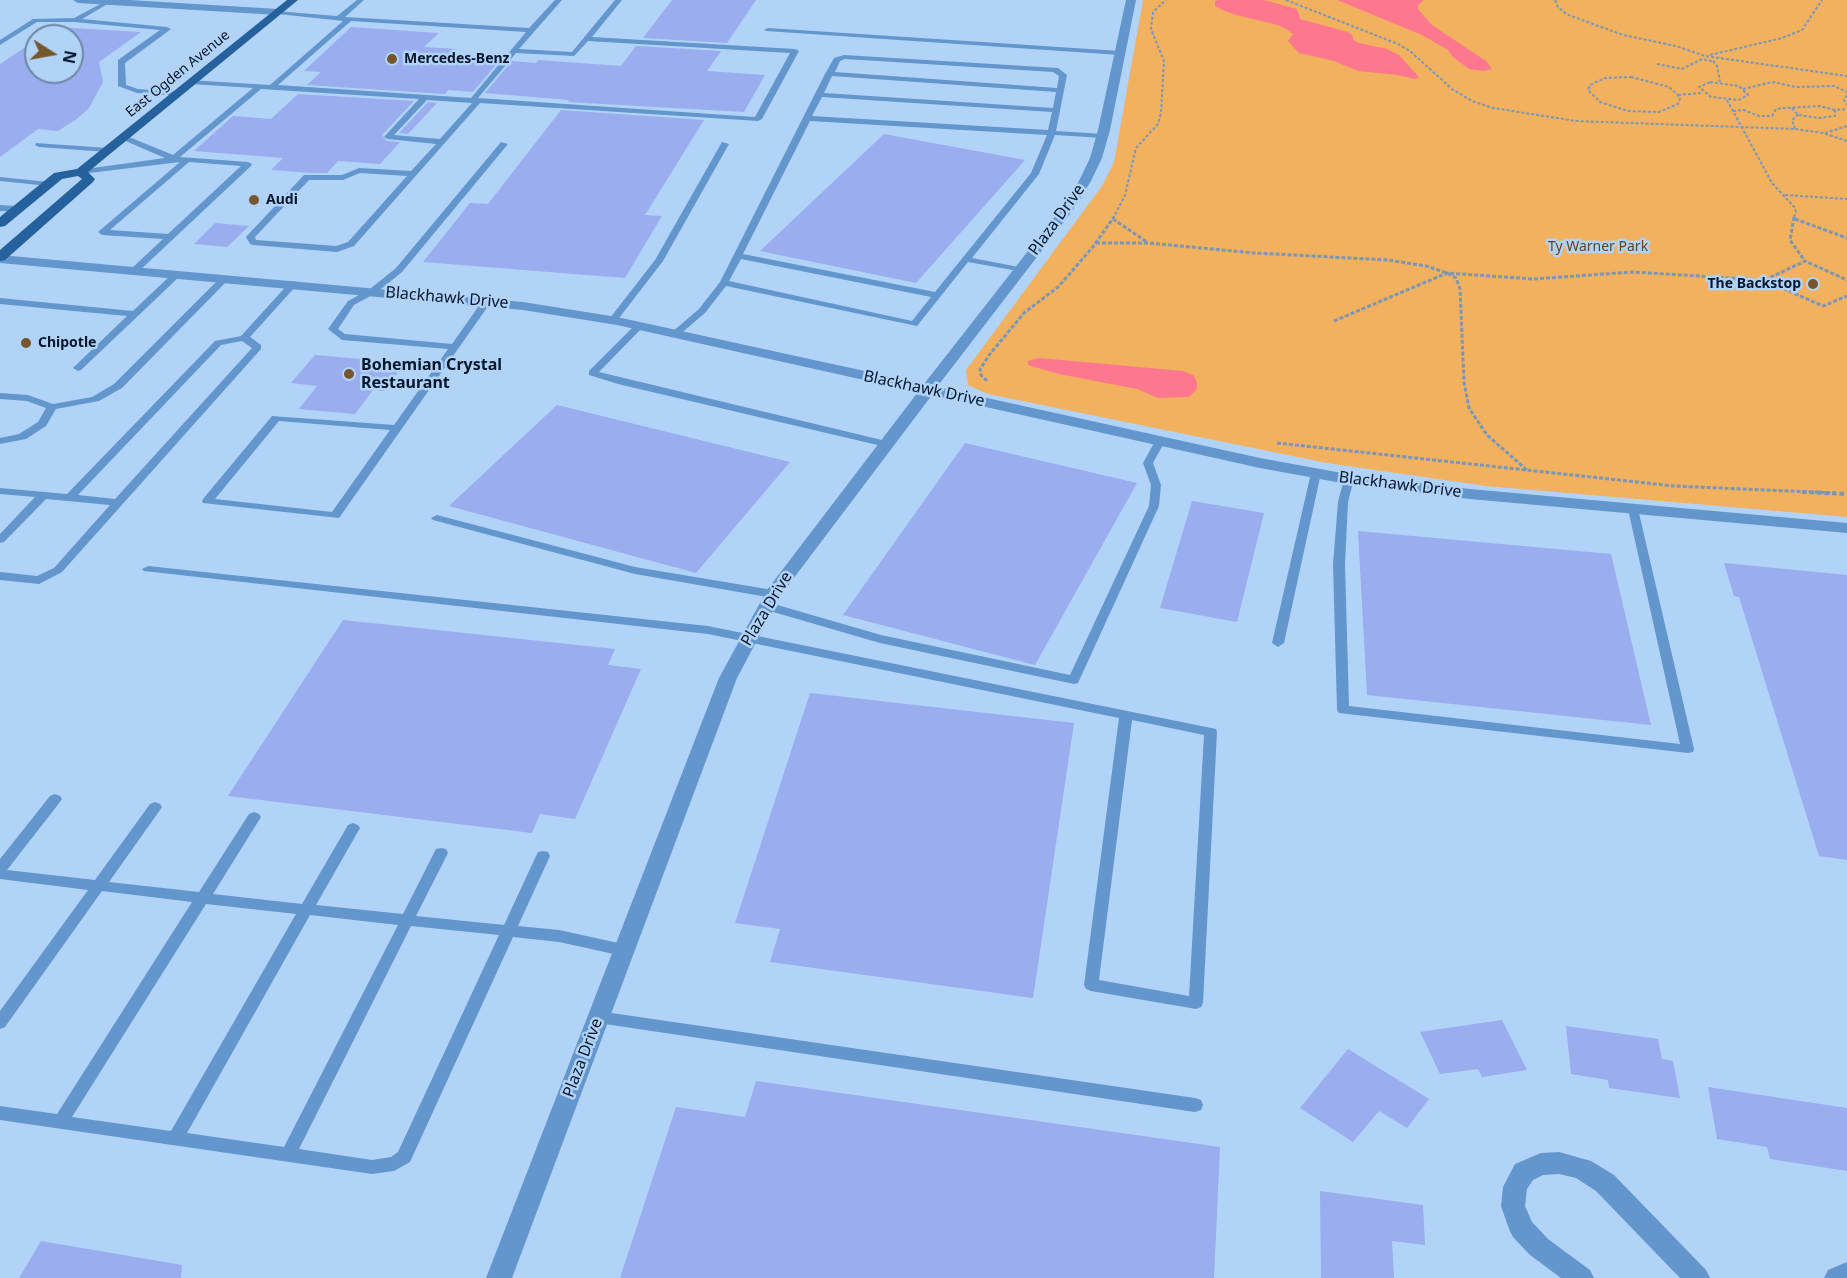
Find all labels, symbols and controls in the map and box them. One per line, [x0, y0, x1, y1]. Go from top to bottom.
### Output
north arrow [24, 24, 84, 84]
street label: East Ogden Avenue [123, 27, 233, 121]
text: N [58, 49, 82, 66]
place label: Mercedes-Benz [404, 51, 510, 67]
marker: Mercedes-Benz [385, 52, 399, 66]
street label: Plaza Drive [1025, 181, 1089, 259]
place label: Audi [266, 192, 298, 208]
marker: Audi [247, 193, 261, 207]
park label: Ty Warner Park [1548, 239, 1648, 255]
place label: The Backstop [1708, 276, 1801, 292]
marker: The Backstop [1806, 277, 1820, 291]
street label: Blackhawk Drive [385, 283, 509, 313]
place label: Chipotle [38, 335, 96, 351]
marker: Chipotle [19, 336, 33, 350]
place label: Bohemian Crystal Restaurant [361, 355, 502, 393]
marker: Bohemian Crystal Restaurant [342, 367, 356, 381]
street label: Blackhawk Drive [862, 367, 986, 411]
street label: Blackhawk Drive [1338, 468, 1462, 502]
street label: Plaza Drive [737, 568, 797, 650]
street label: Plaza Drive [559, 1016, 607, 1100]

